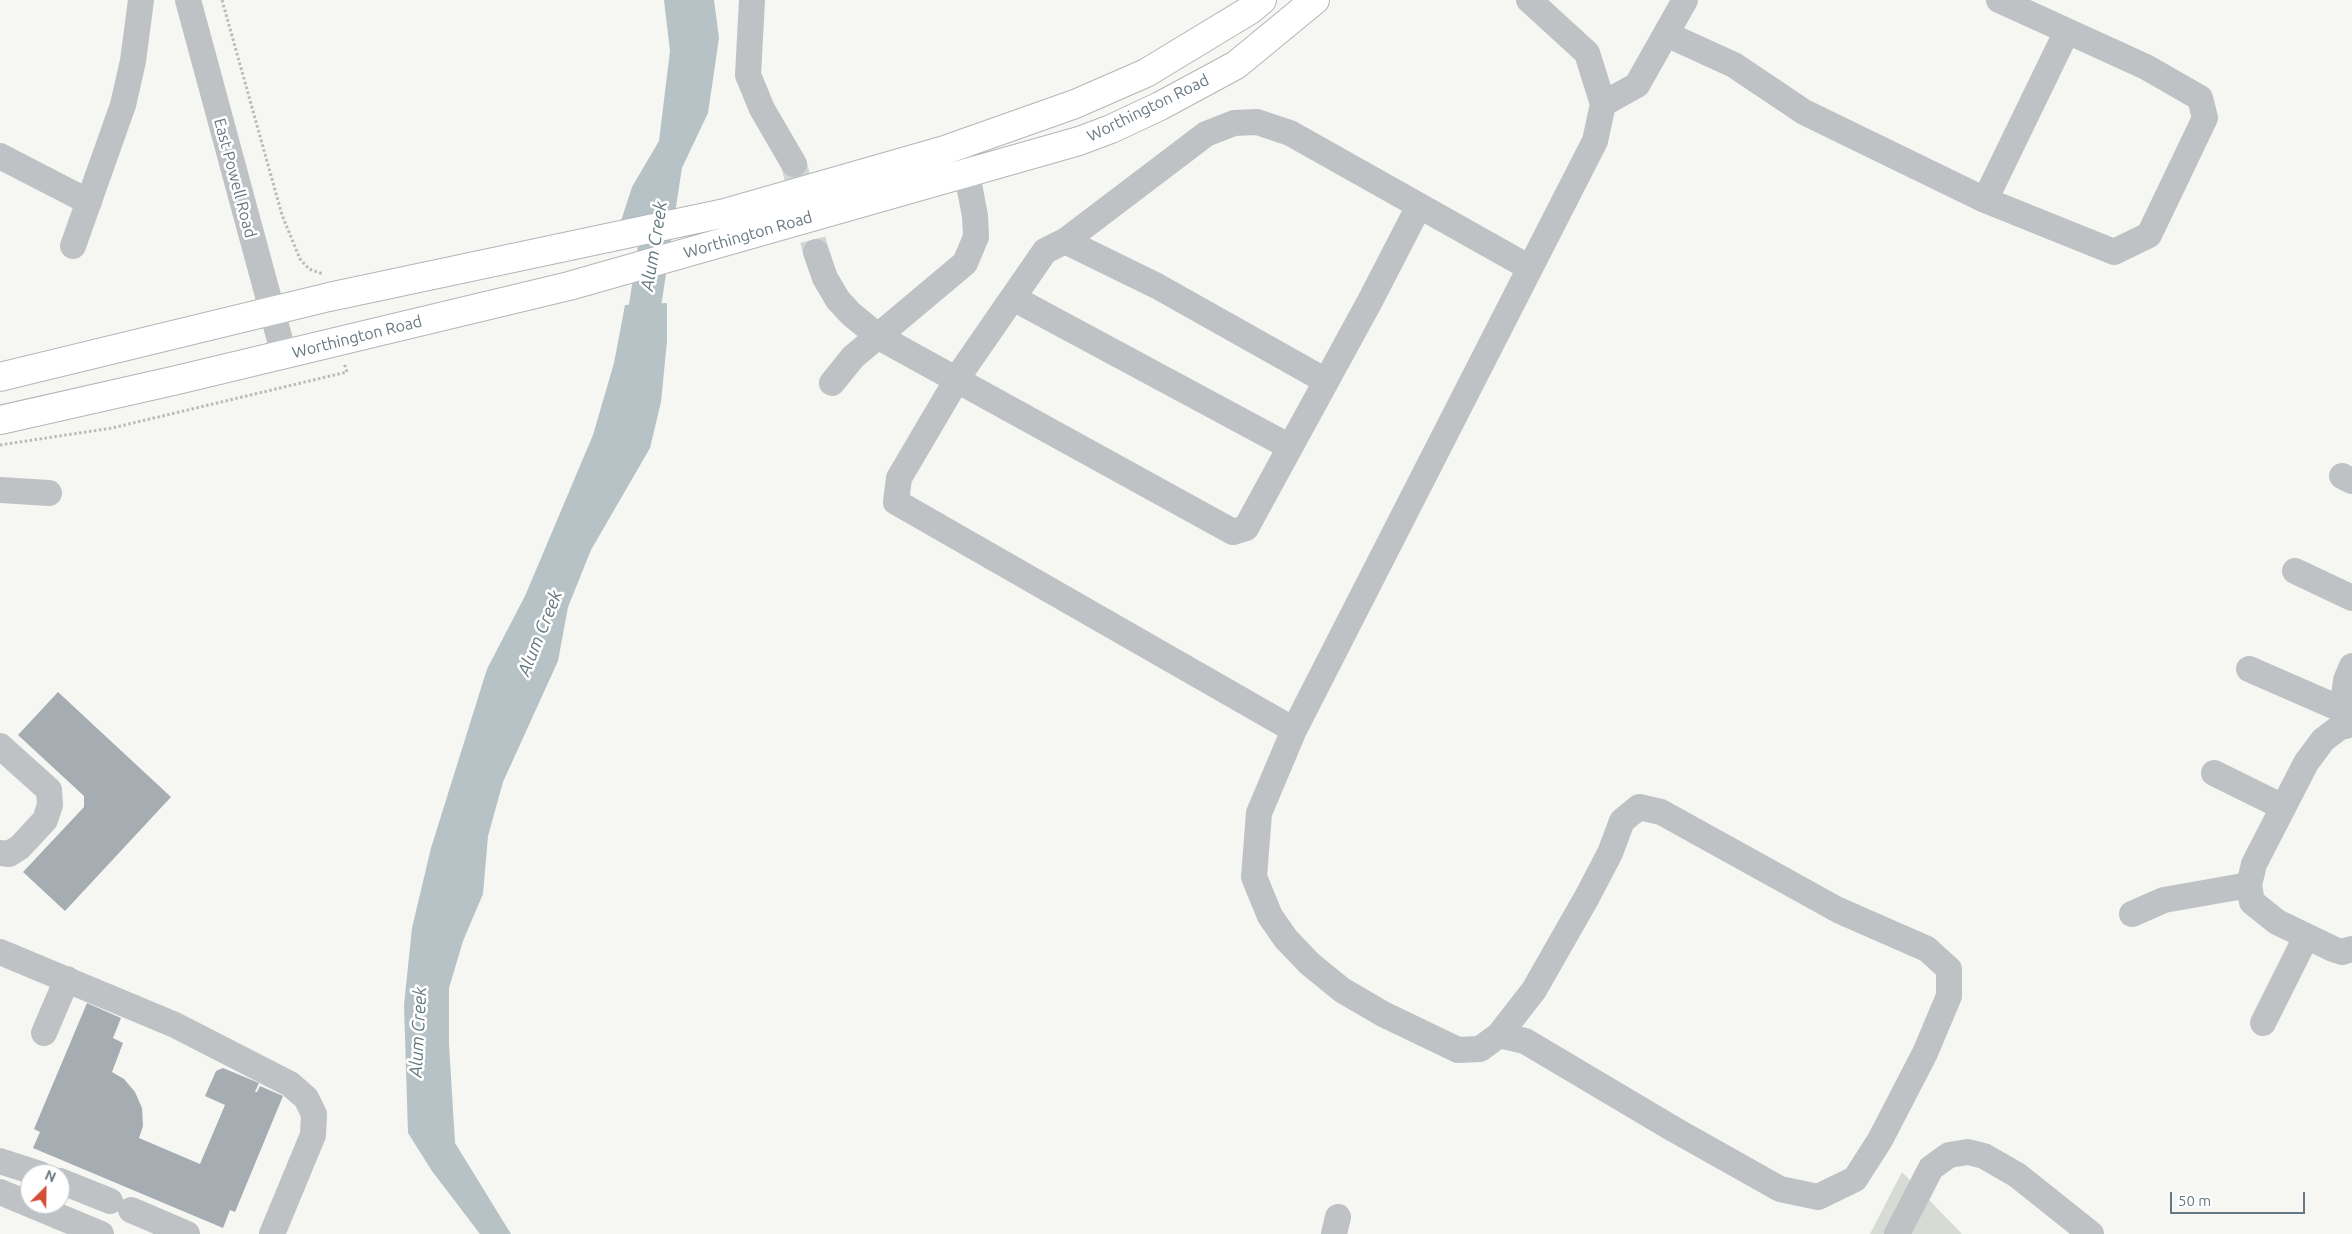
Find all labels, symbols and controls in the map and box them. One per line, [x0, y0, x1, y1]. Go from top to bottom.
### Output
street label: Worthington Road [1084, 70, 1212, 146]
street label: East Powell Road [210, 116, 260, 240]
water label: Alum Creek [636, 199, 672, 293]
street label: Worthington Road [681, 207, 815, 263]
street label: Worthington Road [290, 312, 424, 362]
water label: Alum Creek [513, 587, 567, 679]
water label: Alum Creek [405, 986, 431, 1078]
north arrow [20, 1164, 70, 1214]
text: N [43, 1167, 58, 1186]
scale bar [2172, 1182, 2307, 1214]
text: 50 m [2178, 1192, 2211, 1209]

